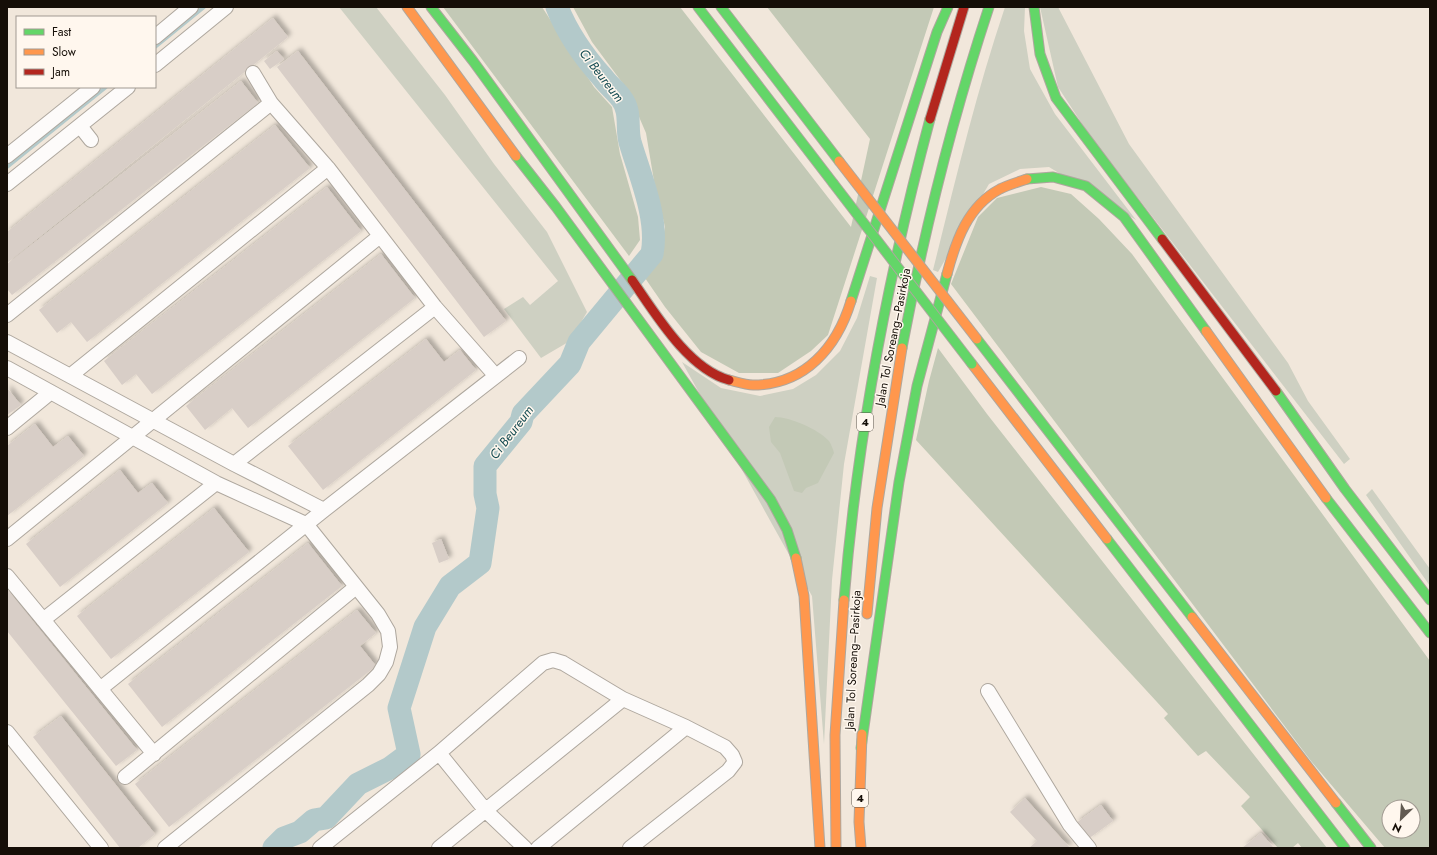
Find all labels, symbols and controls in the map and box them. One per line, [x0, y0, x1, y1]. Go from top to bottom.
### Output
legend [16, 16, 156, 88]
text: Fast [52, 23, 71, 41]
text: Slow [52, 43, 77, 61]
water label: Ci Beureum [575, 45, 629, 106]
text: Jam [50, 63, 70, 81]
street label: Jalan Tol Soreang–Pasirkoja [870, 266, 915, 409]
water label: Ci Beureum [485, 401, 538, 463]
road number: 4 [857, 413, 873, 431]
street label: Jalan Tol Soreang–Pasirkoja [840, 589, 866, 732]
road number: 4 [852, 789, 868, 807]
north arrow [1381, 799, 1421, 839]
text: N [1389, 819, 1404, 837]

